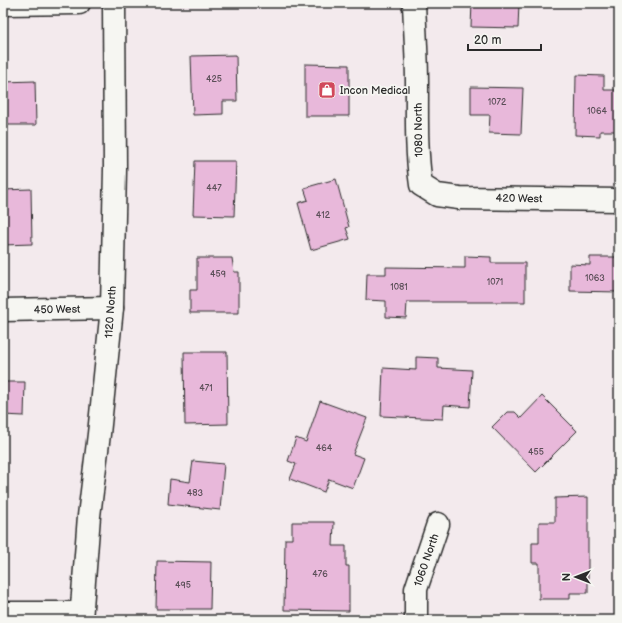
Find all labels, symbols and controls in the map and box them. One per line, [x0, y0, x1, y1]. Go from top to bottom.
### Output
scale bar [468, 26, 541, 52]
text: 20 m [474, 33, 501, 48]
house number: 425 [206, 74, 222, 85]
shop icon: Incon Medical [317, 80, 337, 100]
place label: Incon Medical [340, 84, 410, 97]
house number: 1072 [488, 97, 507, 108]
street label: 1080 North [412, 103, 425, 157]
house number: 1064 [587, 106, 607, 117]
house number: 447 [206, 183, 222, 194]
street label: 420 West [495, 192, 543, 205]
house number: 412 [316, 210, 331, 221]
house number: 459 [210, 269, 226, 280]
house number: 1063 [585, 273, 605, 284]
house number: 1071 [487, 277, 503, 288]
house number: 1081 [390, 282, 408, 293]
street label: 1120 North [102, 285, 119, 339]
street label: 450 West [34, 303, 81, 316]
house number: 471 [199, 383, 213, 394]
house number: 464 [316, 443, 333, 454]
house number: 455 [528, 447, 544, 458]
house number: 483 [187, 488, 204, 499]
street label: 1060 North [411, 532, 442, 588]
north arrow [556, 557, 596, 597]
house number: 476 [312, 569, 328, 580]
text: N [560, 573, 573, 581]
house number: 495 [175, 580, 191, 591]

